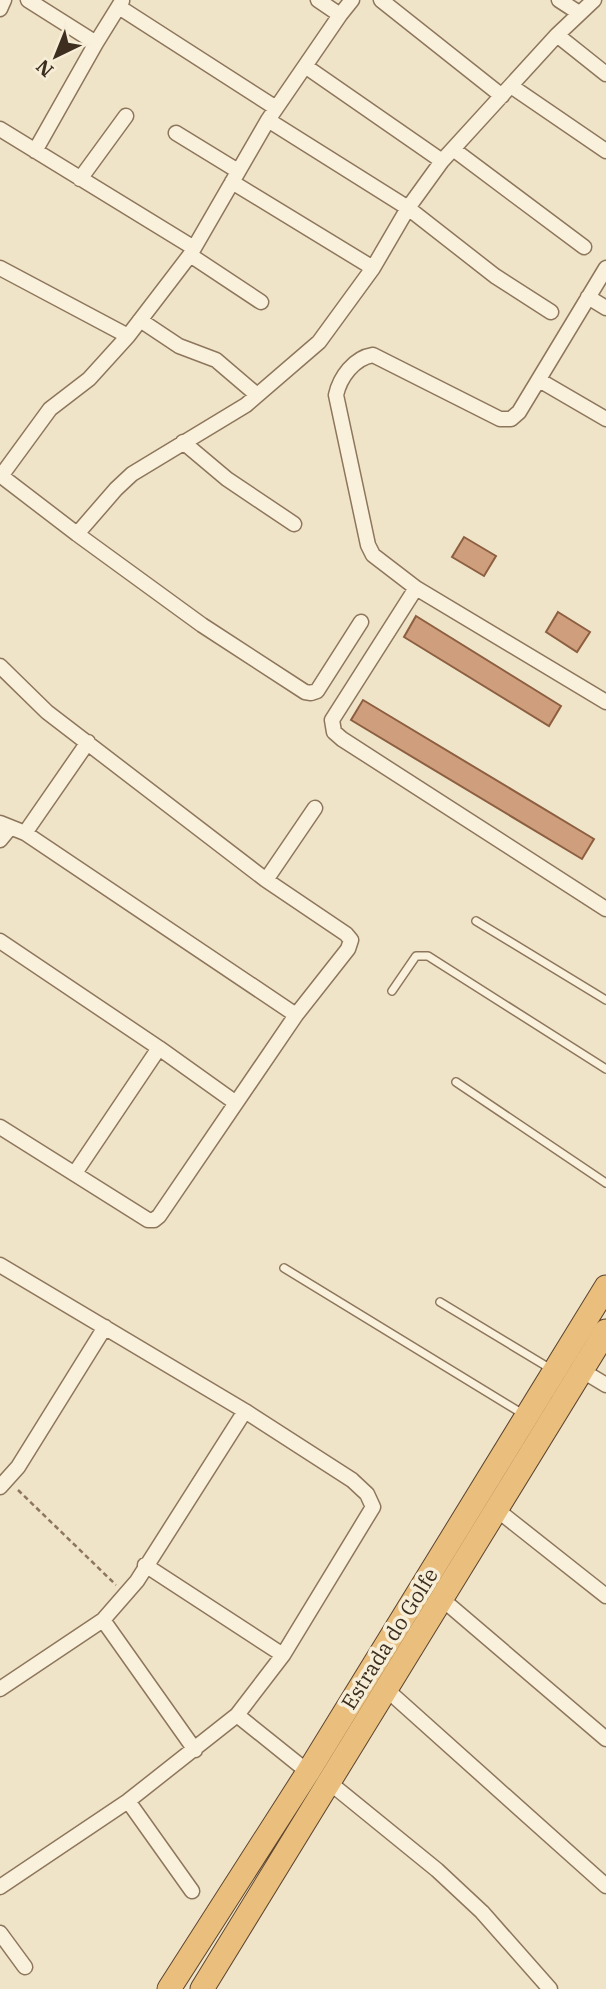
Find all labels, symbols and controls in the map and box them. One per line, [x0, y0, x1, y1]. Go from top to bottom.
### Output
north arrow [21, 21, 91, 91]
text: N [31, 55, 58, 82]
street label: Estrada do Golfe [334, 1562, 444, 1715]

